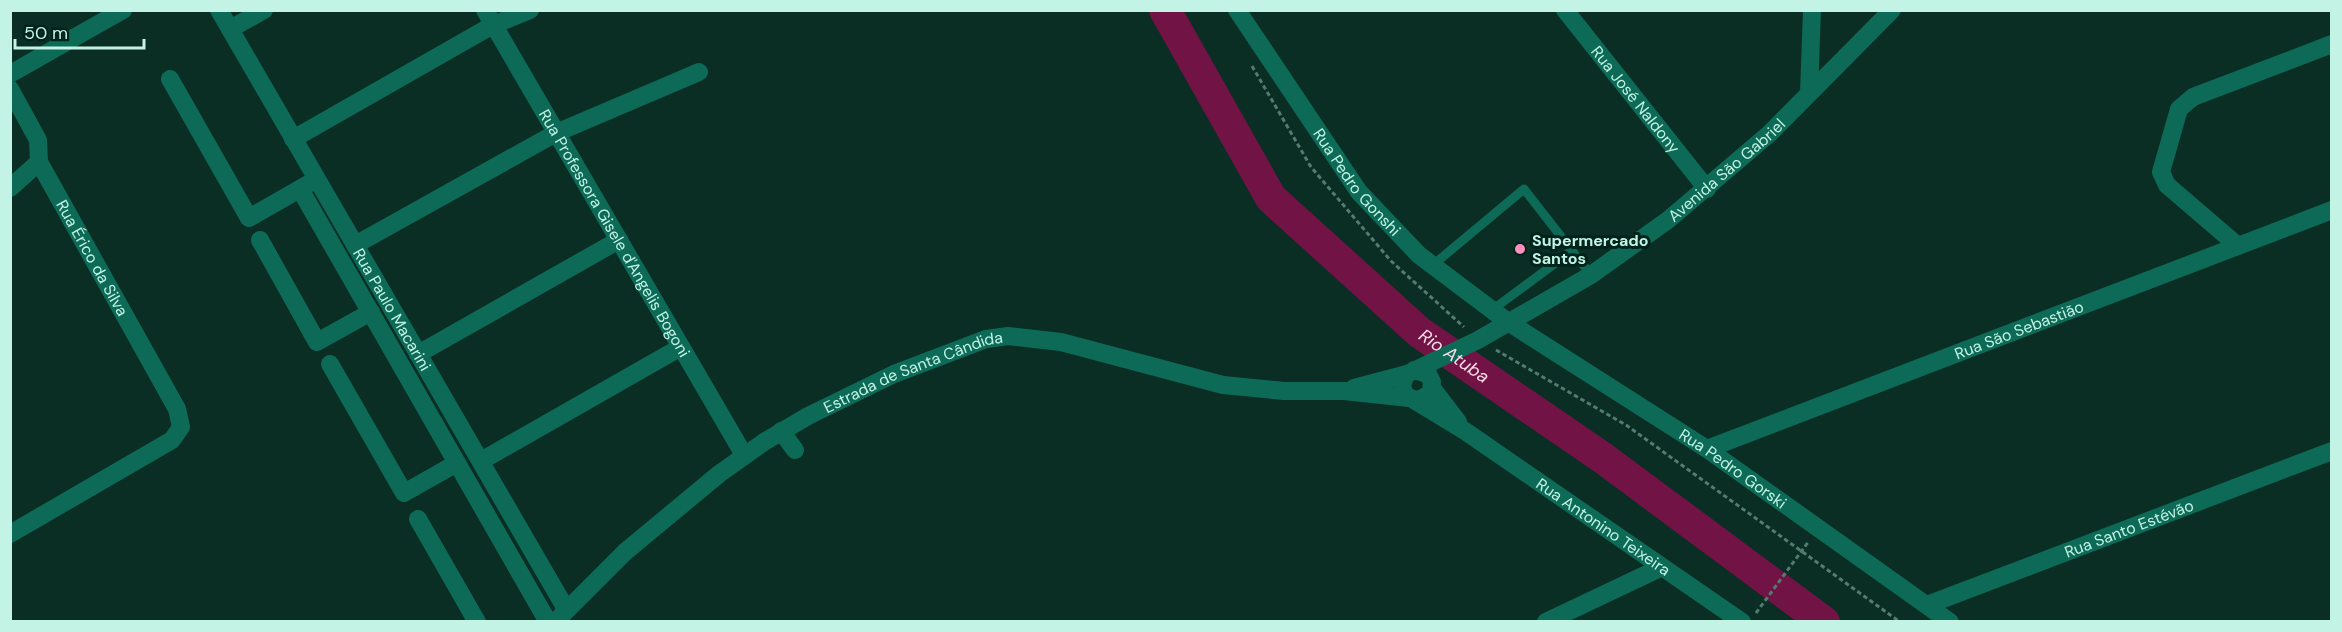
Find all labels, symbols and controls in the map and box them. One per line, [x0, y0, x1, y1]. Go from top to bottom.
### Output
scale bar [15, 12, 144, 50]
text: 50 m [24, 21, 68, 45]
street label: Rua José Naldony [1587, 41, 1685, 157]
street label: Rua Professora Gisele d'Angelis Bogoni [534, 105, 695, 361]
street label: Avenida São Gabriel [1663, 114, 1789, 226]
street label: Rua Pedro Gonshi [1309, 124, 1405, 240]
street label: Rua Érico da Silva [52, 196, 133, 320]
place label: Supermercado Santos [1532, 230, 1649, 269]
marker: Supermercado Santos [1513, 242, 1527, 256]
street label: Rua Paulo Macarini [349, 244, 436, 375]
street label: Rua São Sebastião [1951, 296, 2087, 364]
water label: Rio Atuba [1414, 323, 1494, 389]
street label: Estrada de Santa Cândida [820, 326, 1004, 417]
street label: Rua Pedro Gorski [1675, 424, 1791, 513]
street label: Rua Antonino Teixeira [1532, 473, 1675, 580]
street label: Rua Santo Estévão [2061, 494, 2196, 562]

